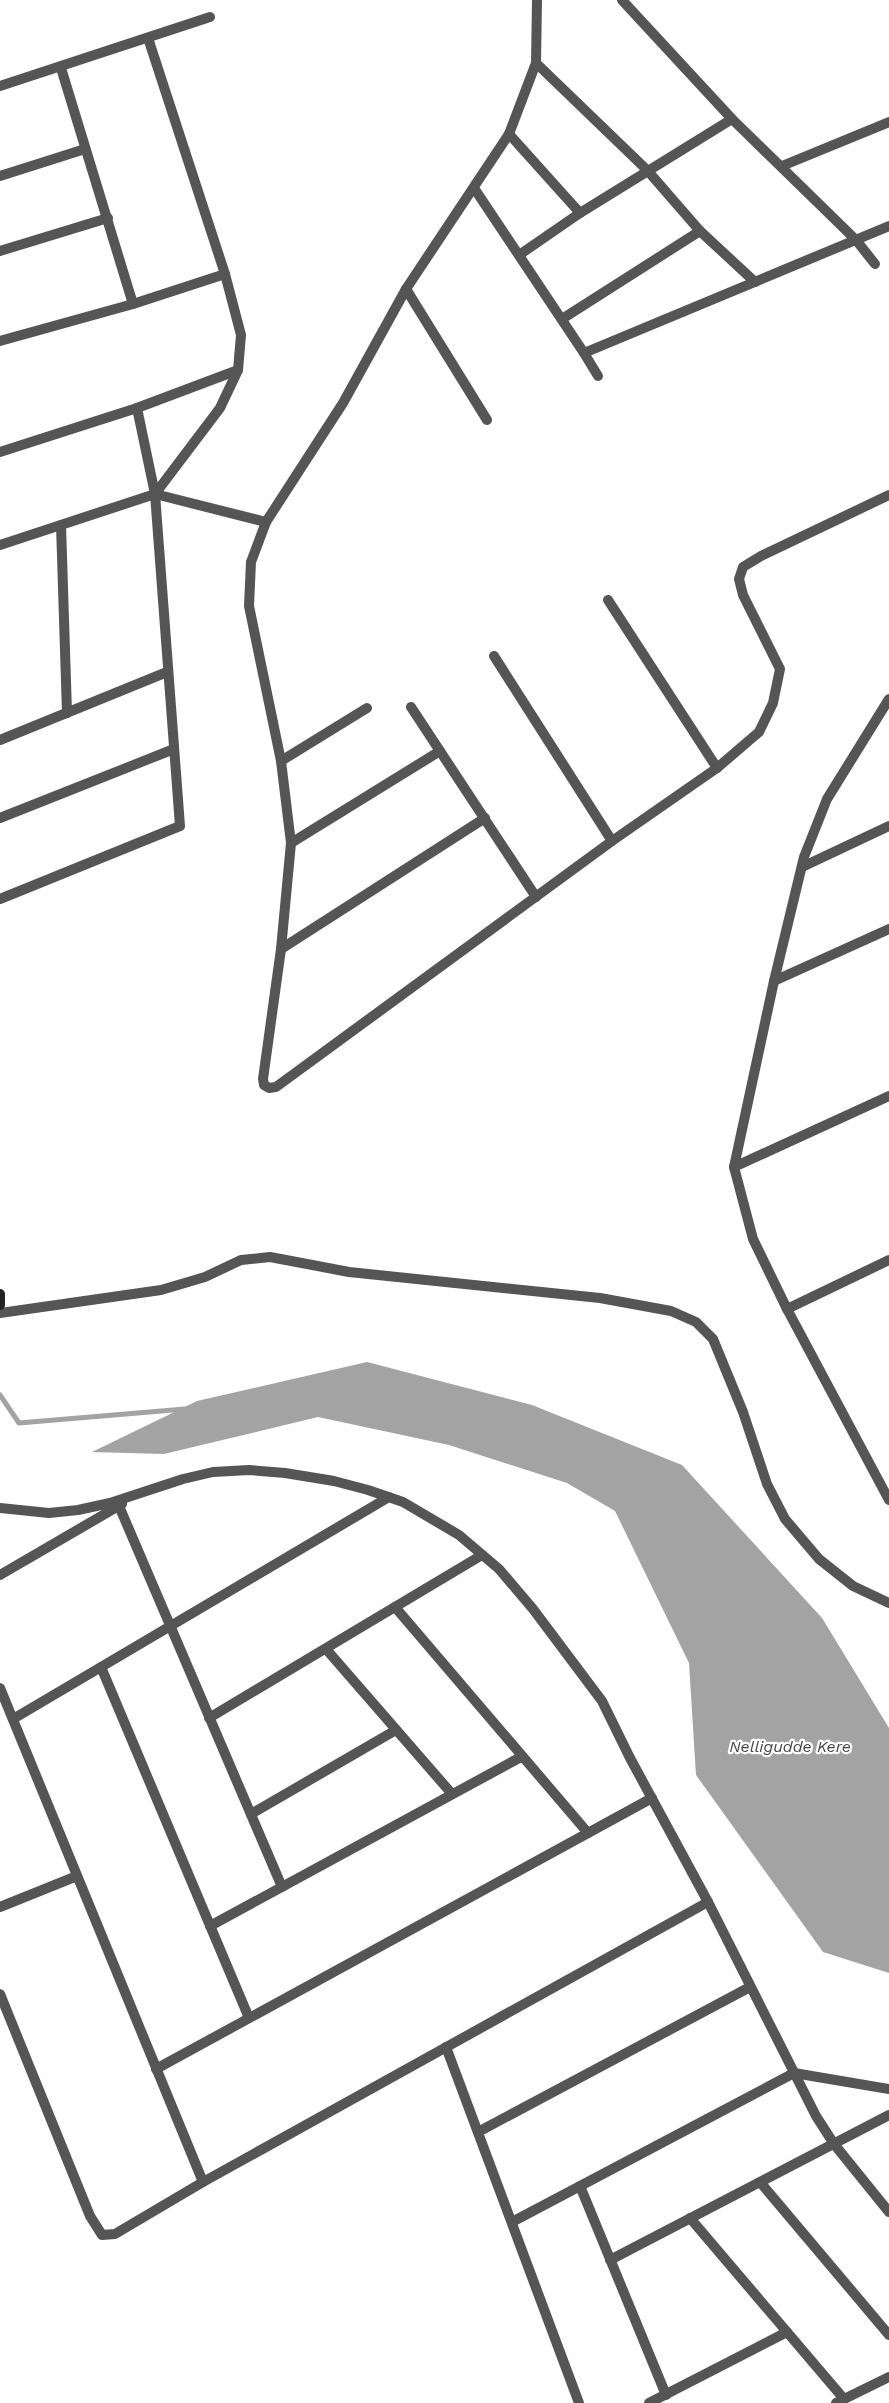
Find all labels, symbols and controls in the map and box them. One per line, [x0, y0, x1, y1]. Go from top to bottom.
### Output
water label: Nelligudde Kere [729, 1737, 851, 1756]

